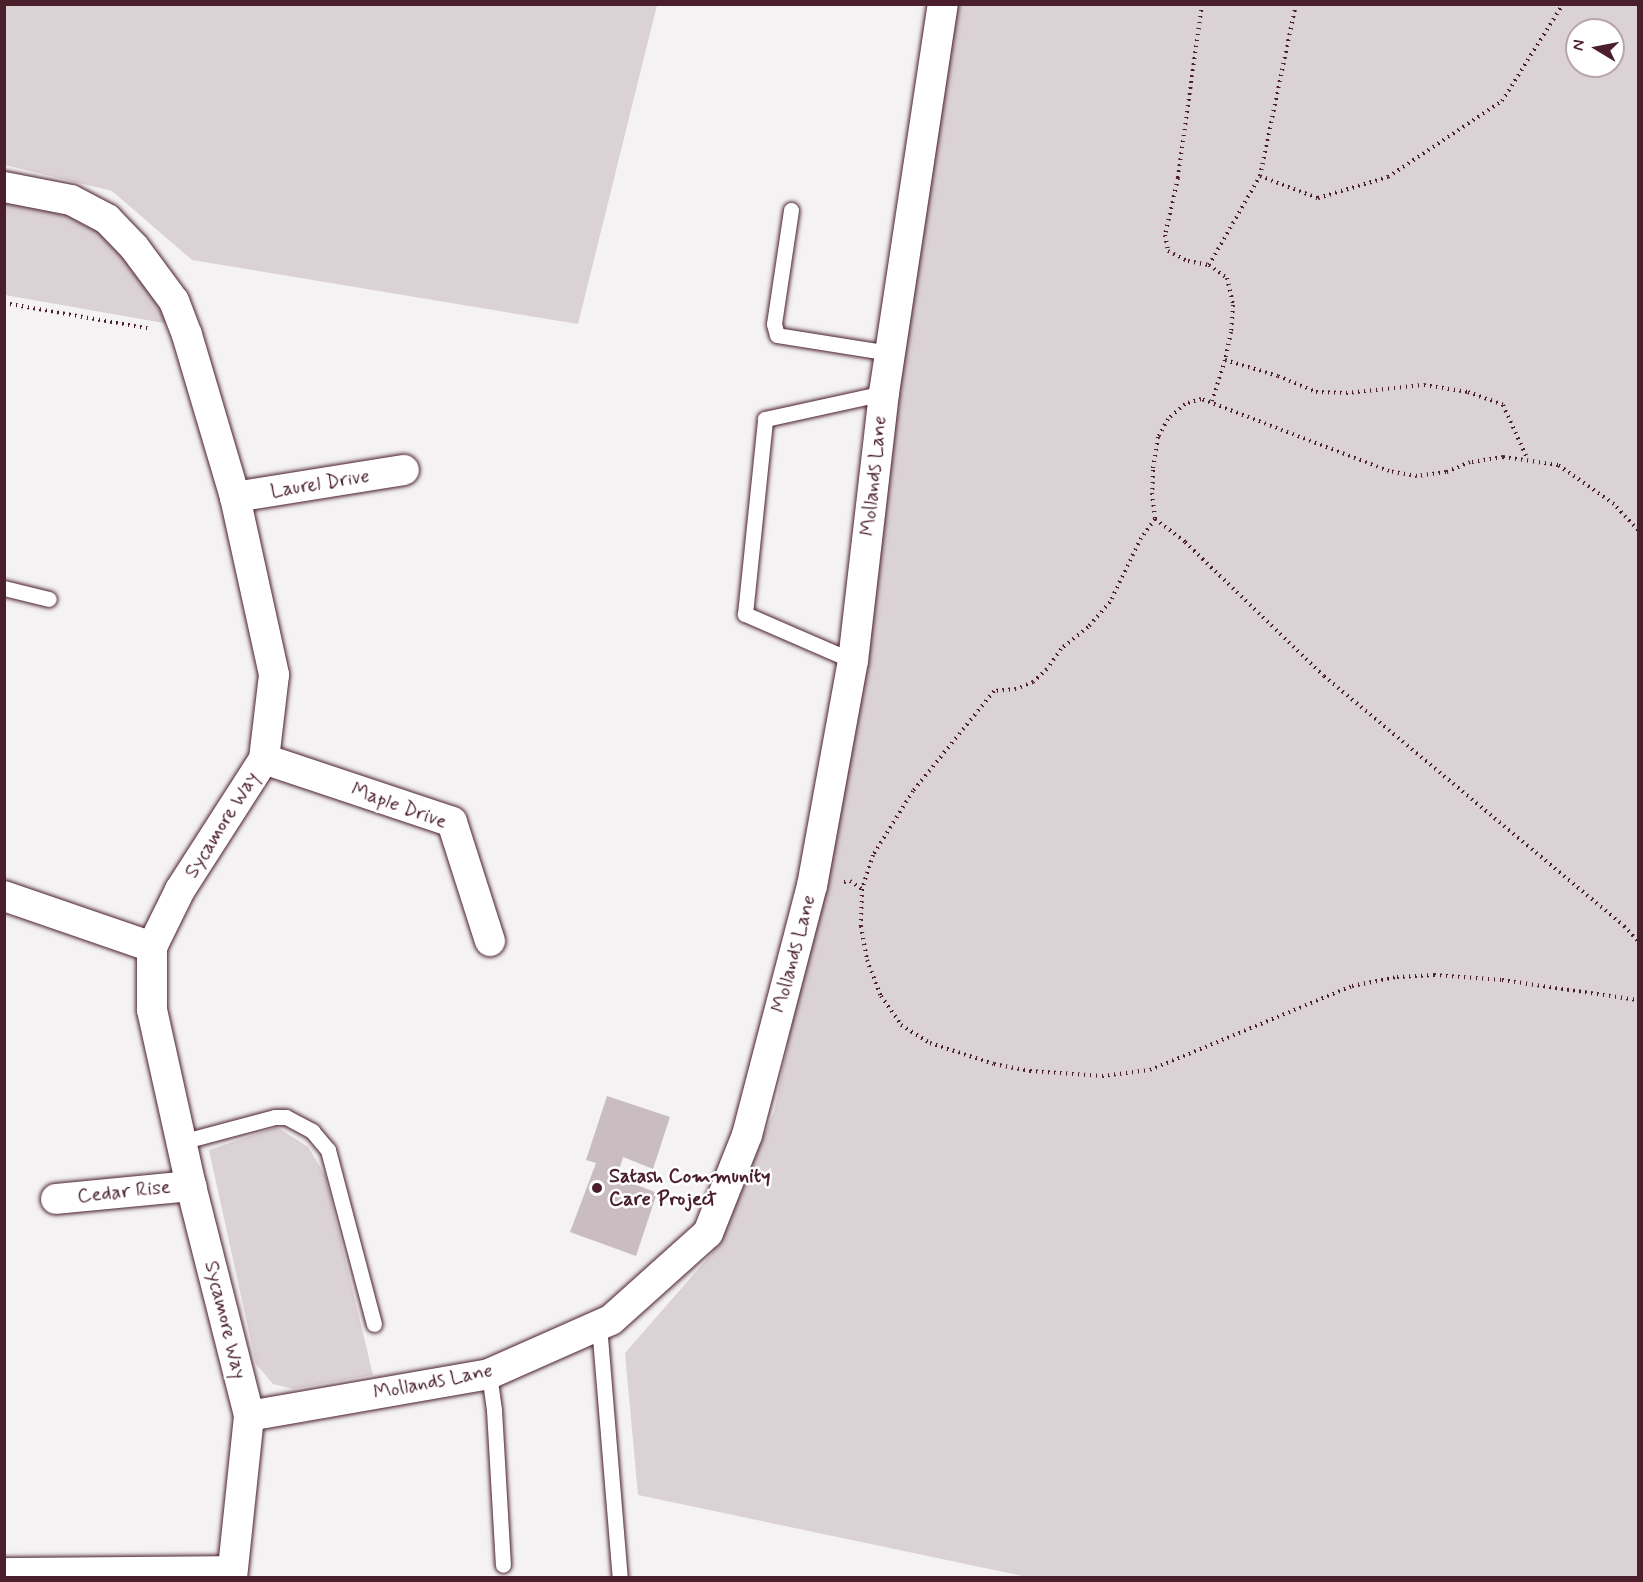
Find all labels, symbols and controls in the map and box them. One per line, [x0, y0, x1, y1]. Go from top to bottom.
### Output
north arrow [1565, 18, 1625, 78]
text: N [1567, 38, 1590, 52]
street label: Mollands Lane [856, 415, 892, 537]
street label: Laurel Drive [269, 464, 371, 504]
street label: Sycamore Way [179, 766, 265, 884]
street label: Maple Drive [348, 778, 450, 834]
street label: Mollands Lane [767, 892, 821, 1016]
place label: Satash Community Care Project [609, 1164, 770, 1211]
street label: Cedar Rise [77, 1175, 171, 1209]
marker: Satash Community Care Project [590, 1181, 604, 1195]
street label: Sycamore Way [198, 1257, 252, 1383]
street label: Mollands Lane [371, 1359, 495, 1405]

